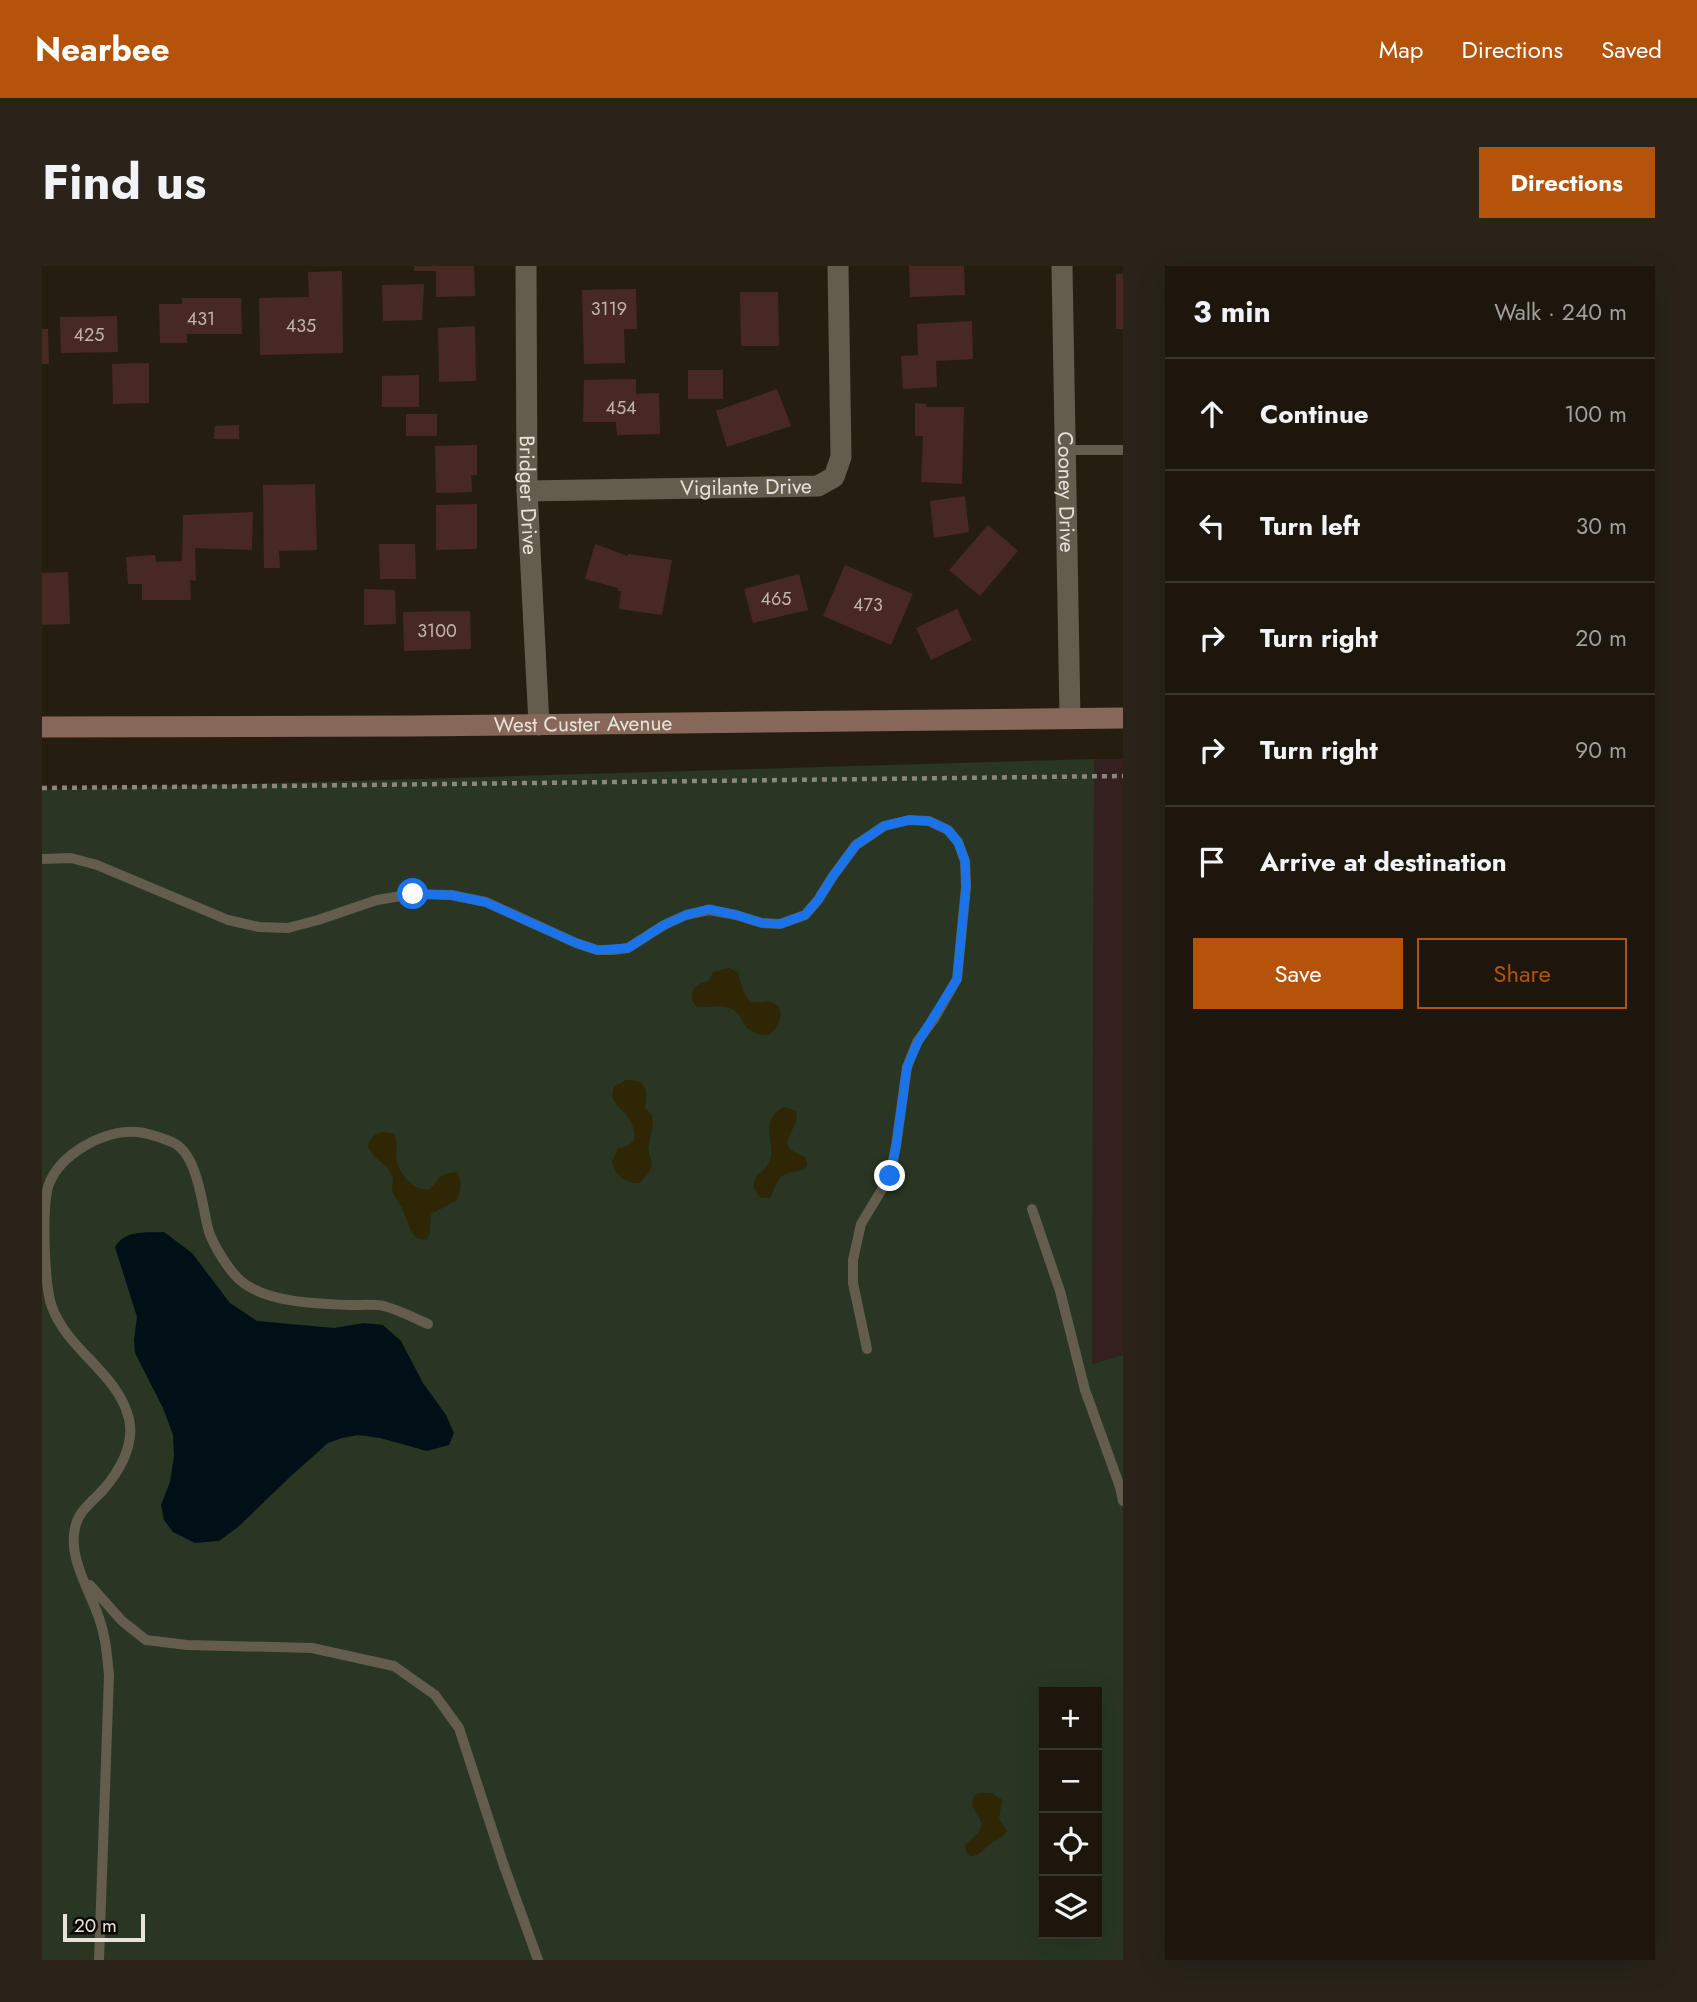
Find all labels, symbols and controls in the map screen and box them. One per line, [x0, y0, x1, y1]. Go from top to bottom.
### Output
text: Nearbee [35, 26, 170, 73]
text: Map [1379, 32, 1424, 67]
text: Directions [1462, 32, 1563, 67]
text: Saved [1601, 32, 1662, 67]
text: Find us [42, 147, 206, 217]
button: Directions [1479, 147, 1655, 218]
text: 3 min [1193, 290, 1271, 333]
text: Walk · 240 m [1494, 295, 1627, 329]
house number: 3119 [591, 296, 627, 322]
house number: 431 [187, 306, 215, 332]
house number: 435 [286, 313, 316, 339]
house number: 425 [74, 322, 104, 348]
house number: 454 [605, 395, 637, 421]
icon: ahead [1193, 395, 1231, 433]
text: Continue [1260, 395, 1369, 433]
text: 100 m [1564, 397, 1627, 431]
street label: Cooney Drive [1050, 431, 1082, 553]
street label: Bridger Drive [512, 435, 545, 556]
street label: Vigilante Drive [680, 471, 812, 503]
icon: left [1193, 507, 1231, 545]
text: Turn left [1260, 507, 1360, 545]
text: 30 m [1576, 509, 1627, 543]
house number: 465 [760, 586, 792, 612]
house number: 473 [853, 592, 883, 618]
house number: 3100 [417, 618, 457, 644]
icon: right [1193, 619, 1231, 657]
text: Turn right [1260, 619, 1378, 657]
text: 20 m [1575, 621, 1627, 655]
street label: West Custer Avenue [494, 708, 673, 740]
icon: right [1193, 731, 1231, 769]
text: Turn right [1260, 731, 1378, 769]
text: 90 m [1575, 733, 1627, 767]
icon: arrive [1193, 843, 1231, 881]
text: Arrive at destination [1260, 843, 1507, 881]
route start [397, 878, 428, 909]
button: Save [1193, 938, 1403, 1009]
button: Share [1417, 938, 1627, 1009]
route end [874, 1160, 905, 1191]
map controls [1039, 1687, 1102, 1939]
button: + [1039, 1687, 1102, 1750]
button: − [1039, 1750, 1102, 1813]
button: locate [1039, 1813, 1102, 1876]
button: layers [1039, 1876, 1102, 1939]
scale bar [63, 1911, 145, 1943]
text: 20 m [74, 1912, 117, 1939]

